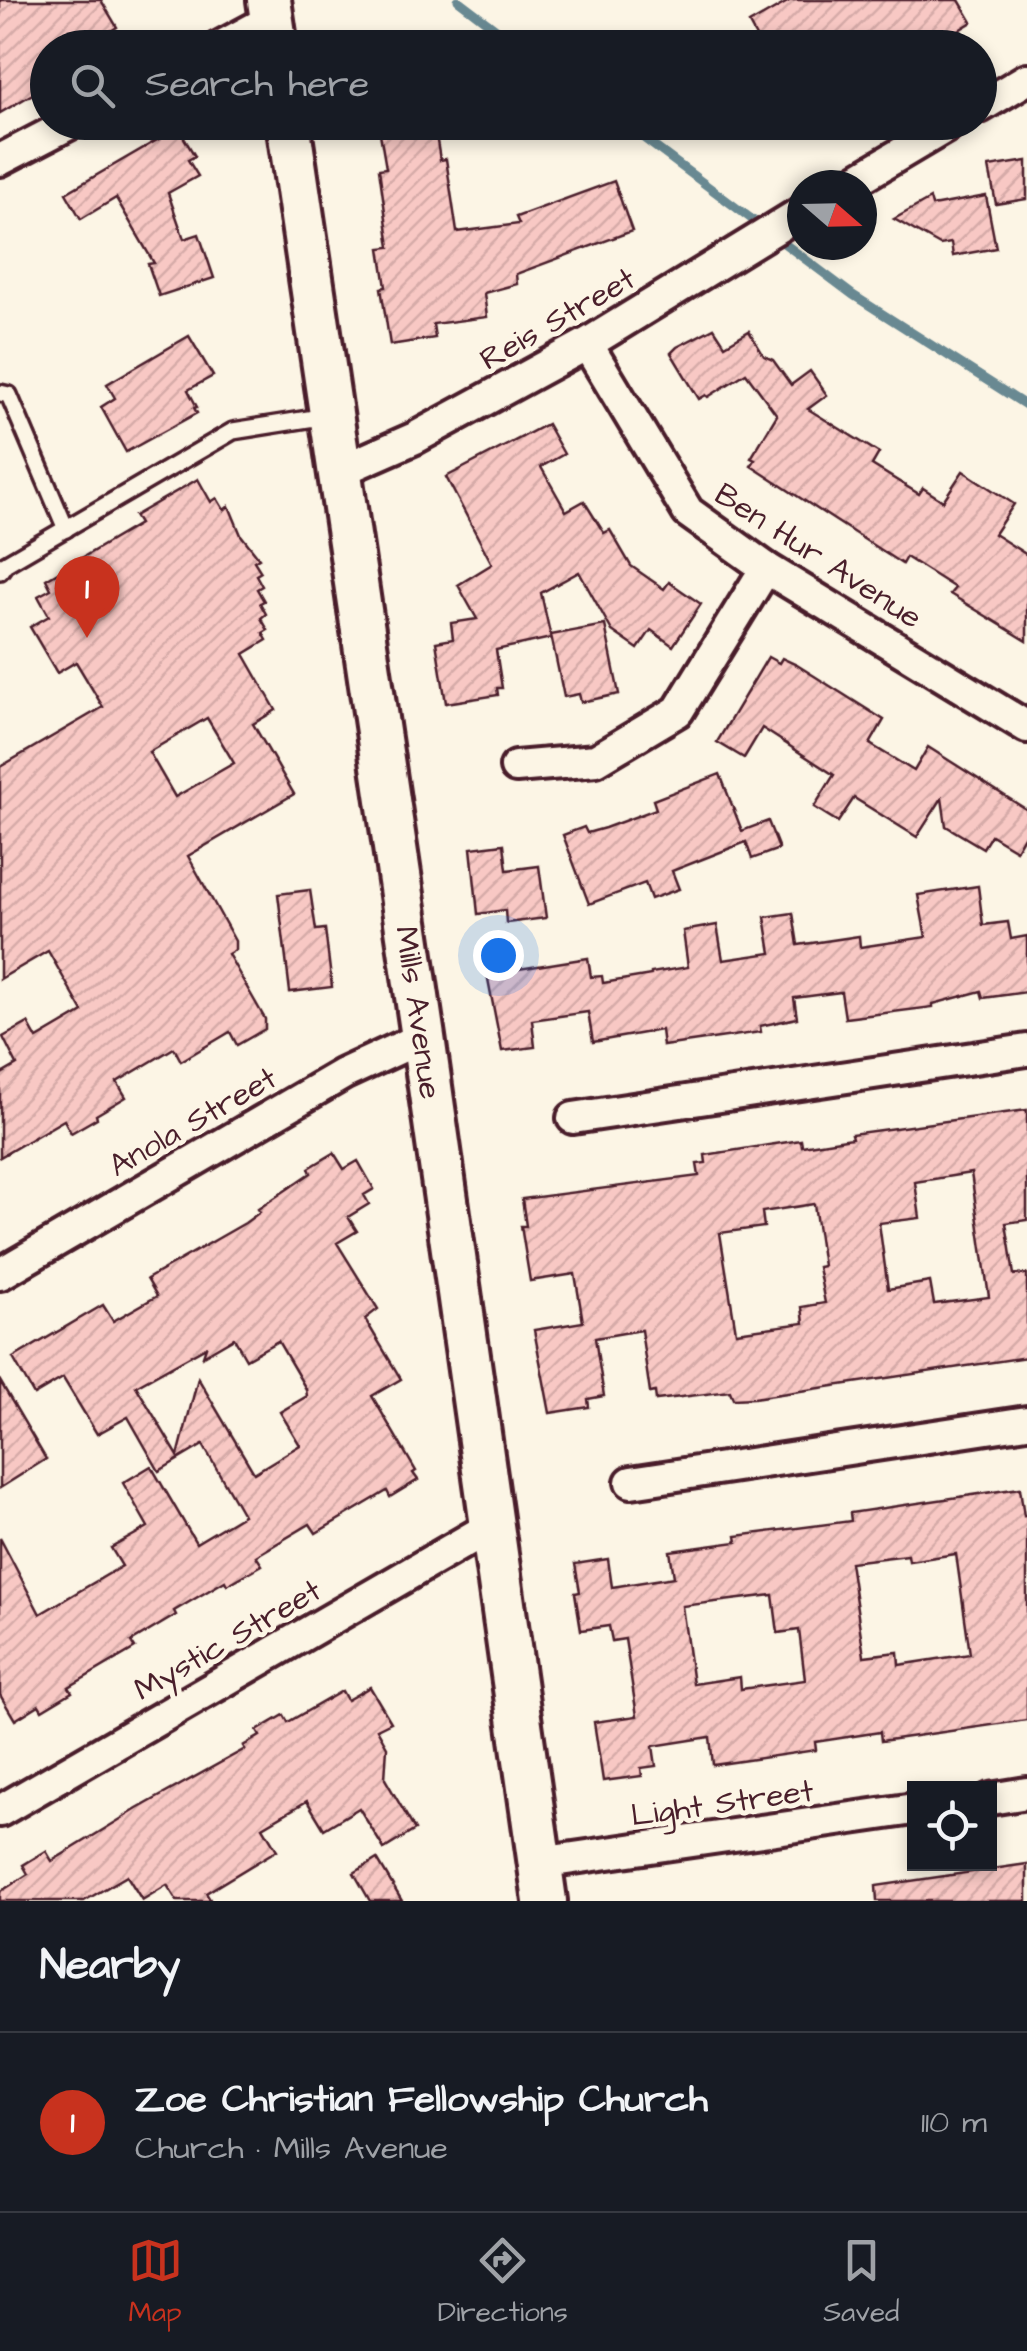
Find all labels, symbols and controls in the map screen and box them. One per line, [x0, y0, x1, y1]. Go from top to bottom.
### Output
search box [30, 30, 997, 140]
icon: search [65, 58, 120, 113]
text: Search here [145, 59, 369, 111]
north arrow [787, 170, 877, 260]
street label: Reis Street [472, 257, 644, 382]
street label: Ben Hur Avenue [706, 472, 931, 640]
pin: 1 [54, 556, 120, 638]
street label: Mills Avenue [383, 923, 452, 1102]
your location [473, 930, 524, 981]
street label: Anola Street [100, 1056, 285, 1189]
street label: Mystic Street [126, 1568, 330, 1712]
street label: Light Street [628, 1768, 816, 1839]
map controls [907, 1781, 997, 1871]
button: locate [907, 1781, 997, 1871]
text: Nearby [40, 1937, 180, 1995]
text: Zoe Christian Fellowship Church [135, 2074, 708, 2126]
text: 1 [70, 2100, 75, 2145]
text: 110 m [921, 2100, 987, 2145]
text: Church · Mills Avenue [135, 2126, 448, 2171]
tab: Map [128, 2233, 183, 2332]
tab: Directions [438, 2233, 568, 2332]
tab: Saved [823, 2233, 899, 2332]

